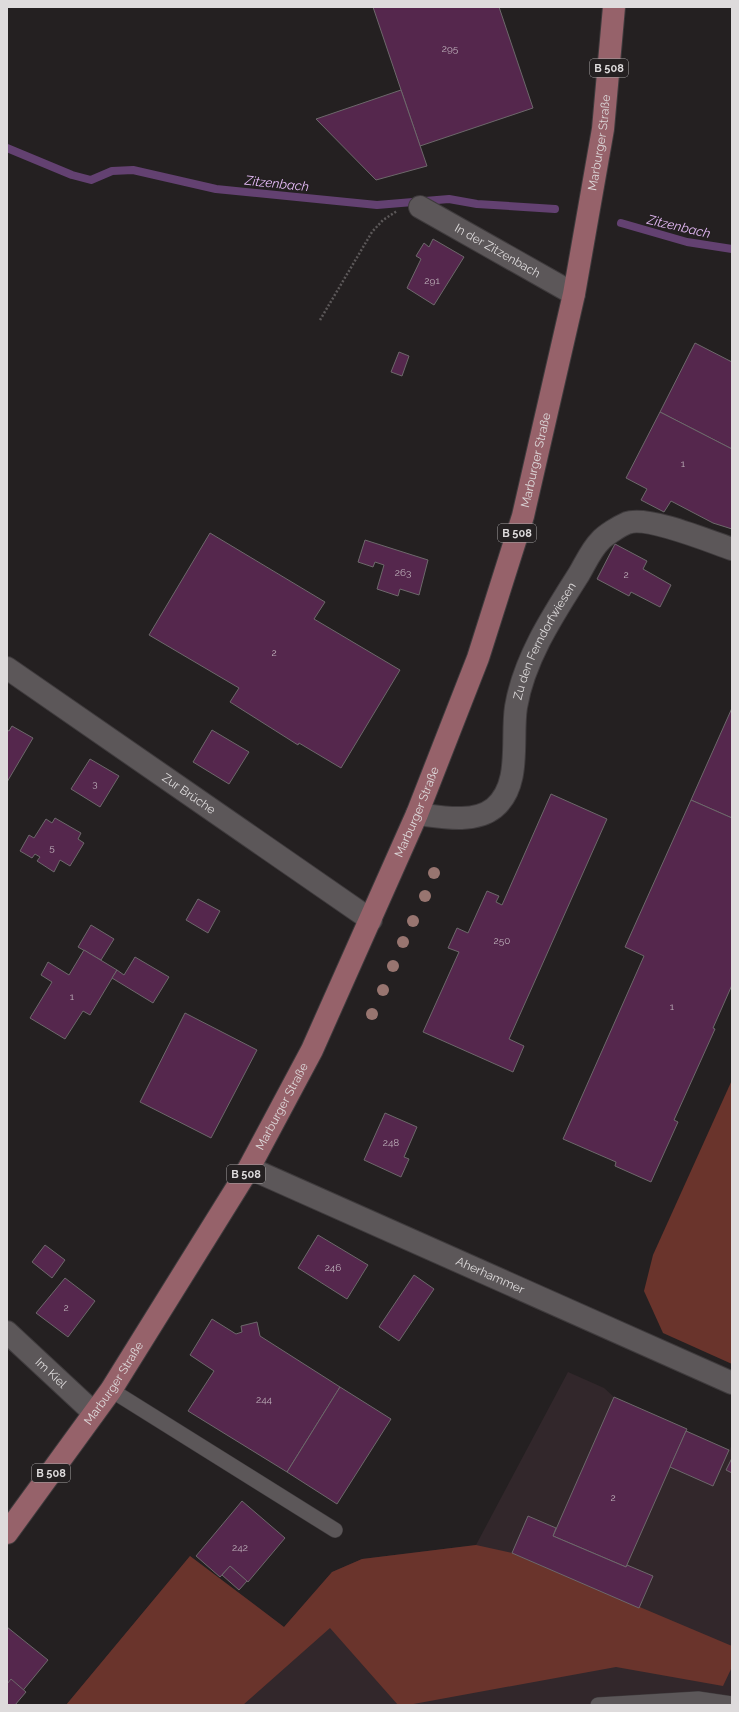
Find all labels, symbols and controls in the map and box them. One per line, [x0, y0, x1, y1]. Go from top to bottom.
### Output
house number: 295 [442, 43, 459, 54]
road number: B 508 [590, 59, 628, 77]
street label: Marburger Straße [585, 94, 613, 192]
water label: Zitzenbach [243, 173, 310, 194]
water label: Zitzenbach [645, 212, 712, 241]
street label: In der Zitzenbach [452, 221, 543, 281]
house number: 291 [424, 275, 440, 286]
street label: Marburger Straße [518, 411, 553, 509]
house number: 1 [681, 458, 686, 469]
road number: B 508 [498, 524, 536, 542]
house number: 263 [395, 567, 411, 578]
house number: 2 [623, 569, 629, 580]
street label: Zu den Ferndorfwiesen [511, 580, 579, 701]
house number: 2 [271, 647, 277, 658]
street label: Marburger Straße [392, 765, 442, 860]
street label: Zur Brüche [159, 771, 218, 817]
house number: 3 [92, 778, 98, 789]
house number: 5 [49, 842, 55, 853]
house number: 250 [494, 935, 510, 946]
house number: 1 [70, 991, 75, 1002]
house number: 1 [670, 1001, 675, 1012]
street label: Marburger Straße [253, 1060, 311, 1152]
house number: 248 [383, 1137, 399, 1148]
road number: B 508 [227, 1165, 265, 1183]
street label: Aherhammer [454, 1254, 527, 1297]
house number: 246 [325, 1262, 341, 1273]
house number: 2 [63, 1302, 69, 1313]
street label: Marburger Straße [81, 1339, 146, 1428]
street label: Im Kiel [32, 1355, 70, 1391]
house number: 244 [256, 1394, 273, 1405]
road number: B 508 [32, 1464, 70, 1482]
house number: 2 [610, 1492, 616, 1503]
house number: 242 [232, 1542, 248, 1553]

